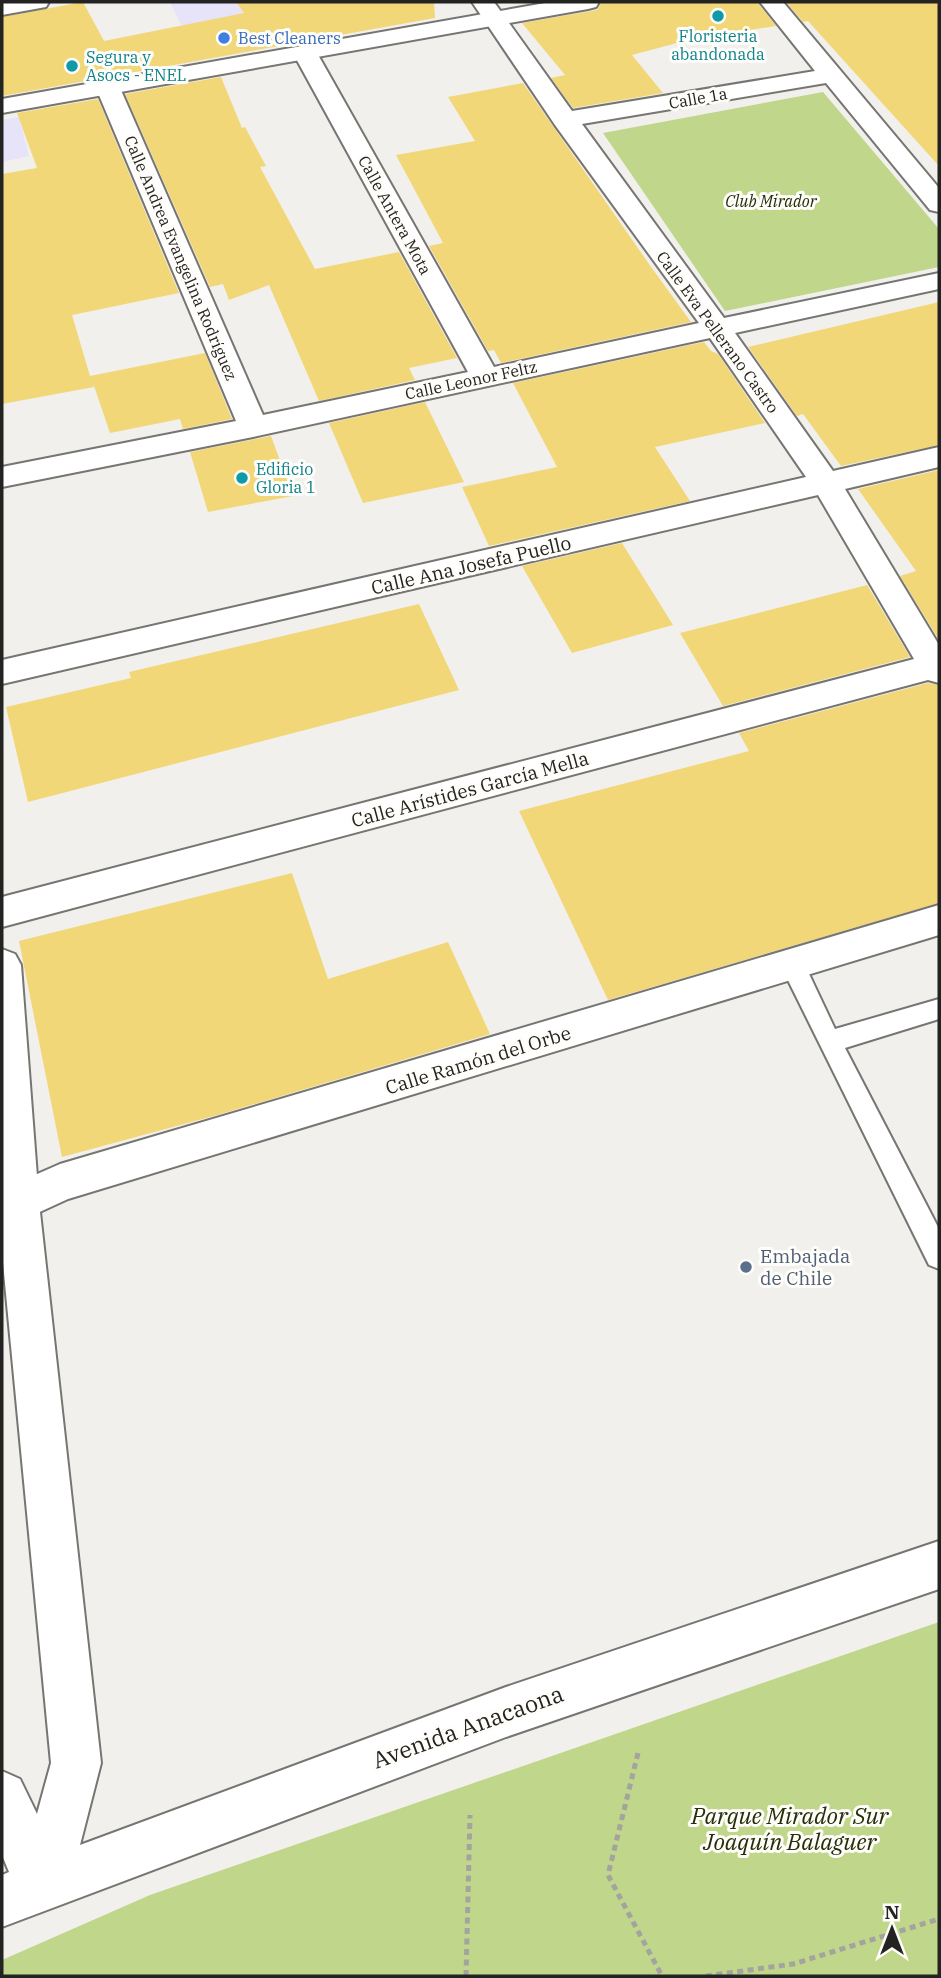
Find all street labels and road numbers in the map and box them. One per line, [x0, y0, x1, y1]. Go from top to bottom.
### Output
street label: Calle 1a [667, 83, 729, 113]
street label: Calle Andrea Evangelina Rodríguez [120, 133, 242, 383]
street label: Calle Antera Mota [354, 152, 436, 278]
street label: Calle Eva Pellerano Castro [652, 247, 784, 417]
street label: Calle Leonor Feltz [403, 356, 539, 404]
street label: Calle Ana Josefa Puello [369, 530, 573, 600]
street label: Calle Arístides García Mella [349, 746, 591, 832]
street label: Calle Ramón del Orbe [382, 1020, 574, 1100]
street label: Avenida Anacaona [368, 1678, 567, 1775]

